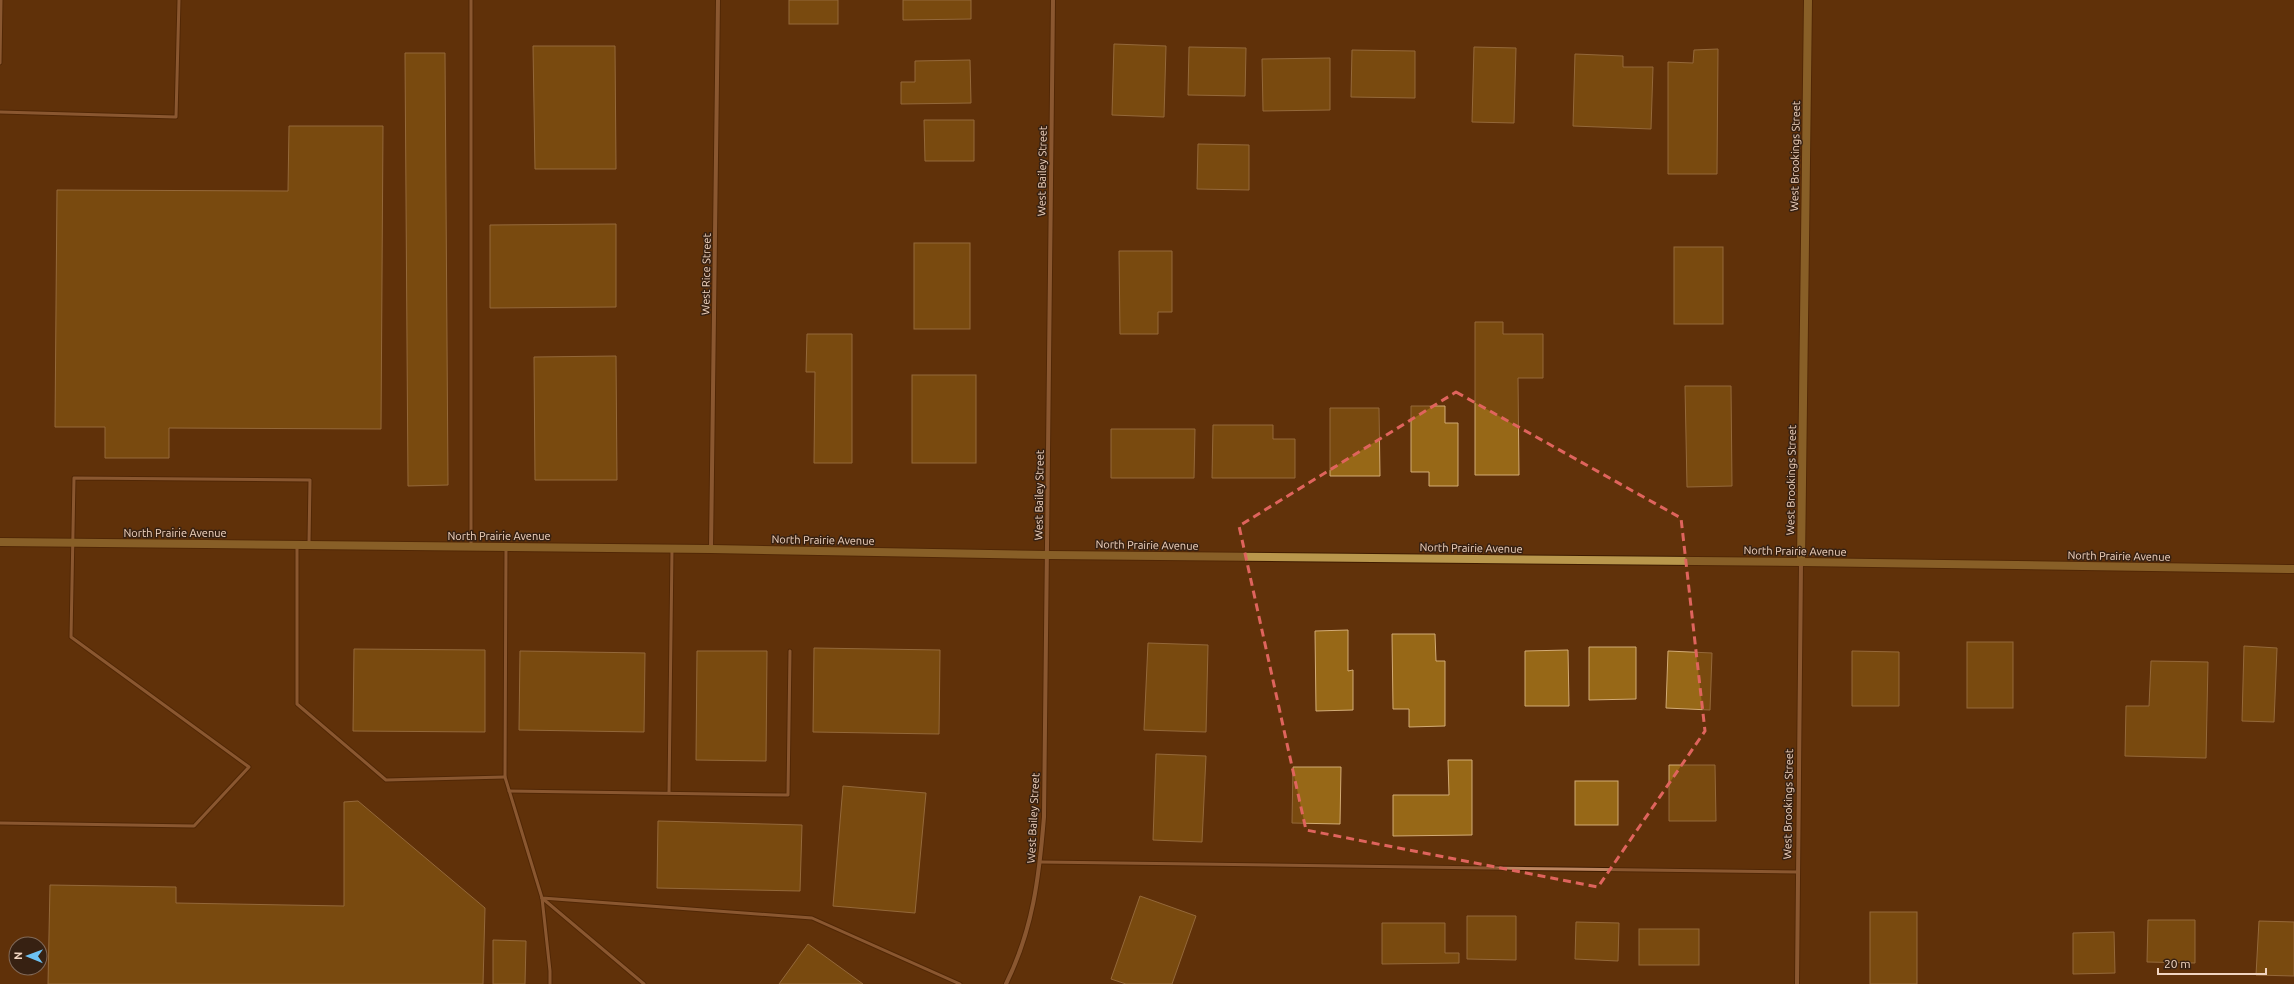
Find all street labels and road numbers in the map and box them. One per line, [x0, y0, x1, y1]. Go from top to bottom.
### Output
street label: West Brookings Street [1788, 100, 1802, 211]
street label: West Bailey Street [1035, 125, 1049, 216]
street label: West Rice Street [699, 232, 713, 315]
street label: West Brookings Street [1784, 424, 1798, 535]
street label: West Bailey Street [1032, 449, 1046, 540]
street label: North Prairie Avenue [123, 527, 227, 539]
street label: North Prairie Avenue [447, 530, 551, 542]
street label: North Prairie Avenue [771, 533, 875, 547]
street label: North Prairie Avenue [1095, 538, 1199, 552]
street label: North Prairie Avenue [1419, 541, 1523, 555]
street label: North Prairie Avenue [1743, 544, 1847, 558]
street label: North Prairie Avenue [2067, 549, 2171, 563]
street label: West Brookings Street [1781, 748, 1795, 859]
street label: West Bailey Street [1025, 772, 1041, 864]

